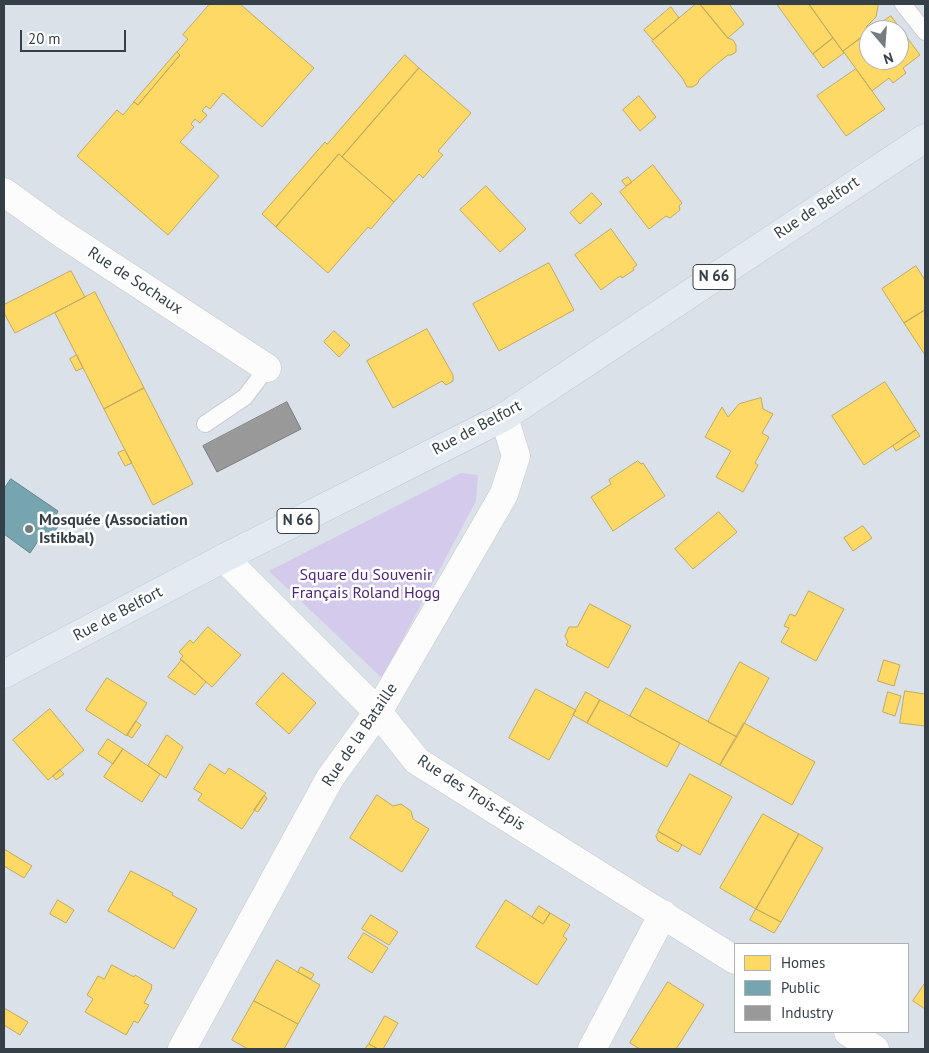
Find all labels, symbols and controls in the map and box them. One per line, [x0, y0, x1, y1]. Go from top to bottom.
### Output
scale bar [22, 20, 129, 52]
north arrow [859, 20, 909, 70]
text: 20 m [28, 29, 61, 48]
text: N [881, 48, 895, 68]
street label: Rue de Belfort [771, 173, 863, 243]
street label: Rue de Sochaux [84, 243, 186, 319]
road number: N 66 [693, 264, 735, 290]
street label: Rue de Belfort [429, 396, 525, 460]
road number: N 66 [277, 508, 319, 534]
place label: Mosquée (Association Istikbal) [39, 510, 188, 548]
marker: Mosquée (Association Istikbal) [23, 523, 35, 535]
park label: Square du Souvenir Français Roland Hogg [292, 565, 440, 603]
street label: Rue de Belfort [70, 582, 166, 646]
street label: Rue de la Bataille [318, 680, 402, 790]
street label: Rue des Trois-Épis [414, 751, 528, 835]
legend [734, 943, 909, 1033]
text: Homes [781, 953, 825, 972]
text: Public [781, 978, 820, 997]
text: Industry [781, 1003, 833, 1022]

